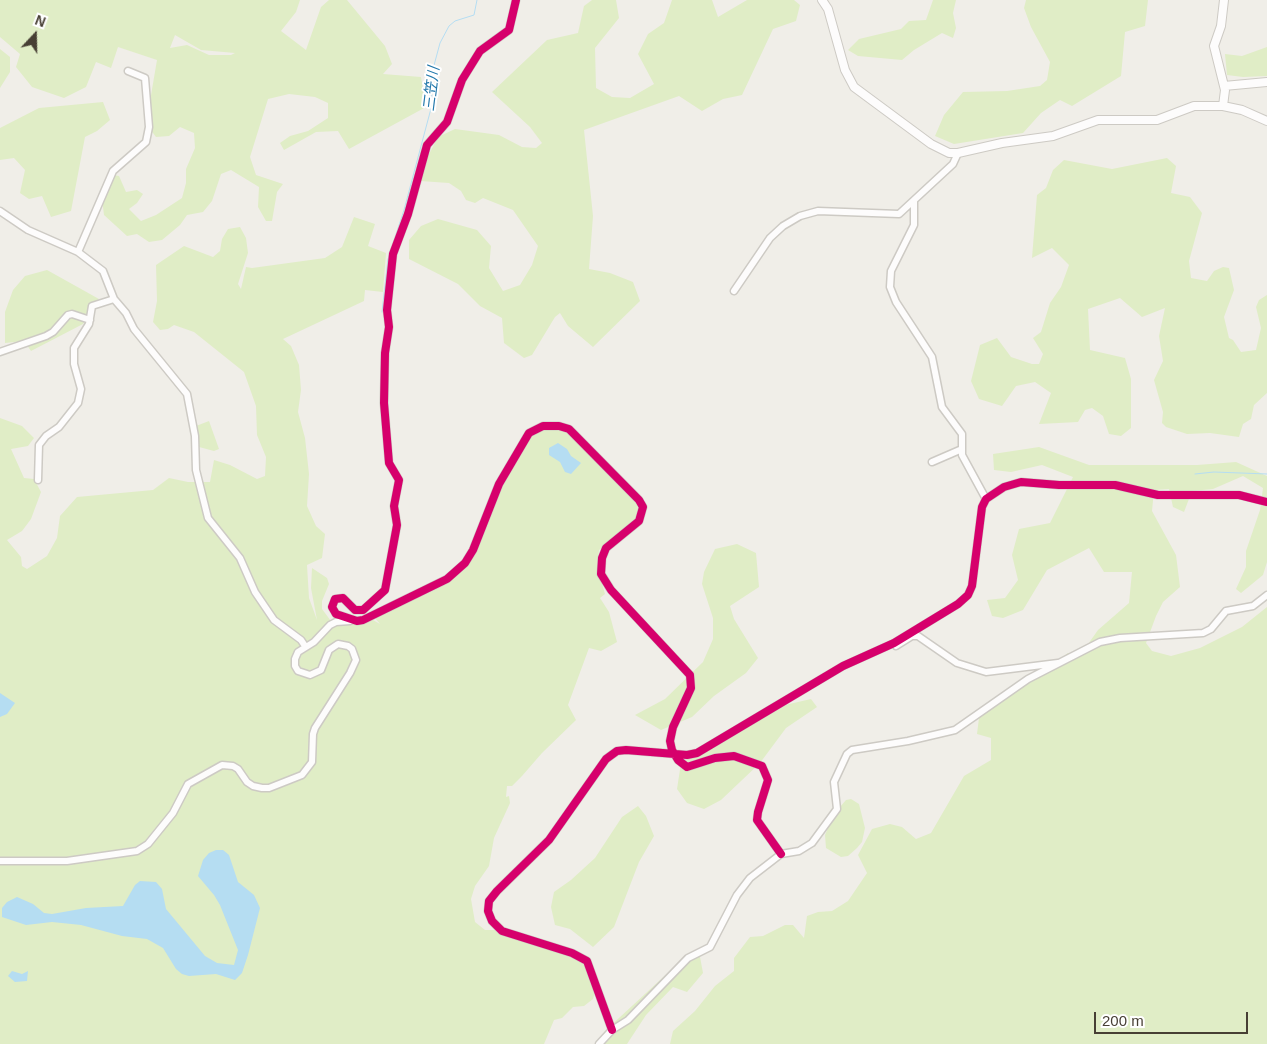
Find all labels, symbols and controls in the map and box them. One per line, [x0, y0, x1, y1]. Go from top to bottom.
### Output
north arrow [10, 10, 60, 60]
text: N [33, 12, 48, 30]
water label: 三笠川 [420, 66, 444, 112]
scale bar [1097, 1002, 1251, 1034]
text: 200 m [1102, 1012, 1144, 1029]

